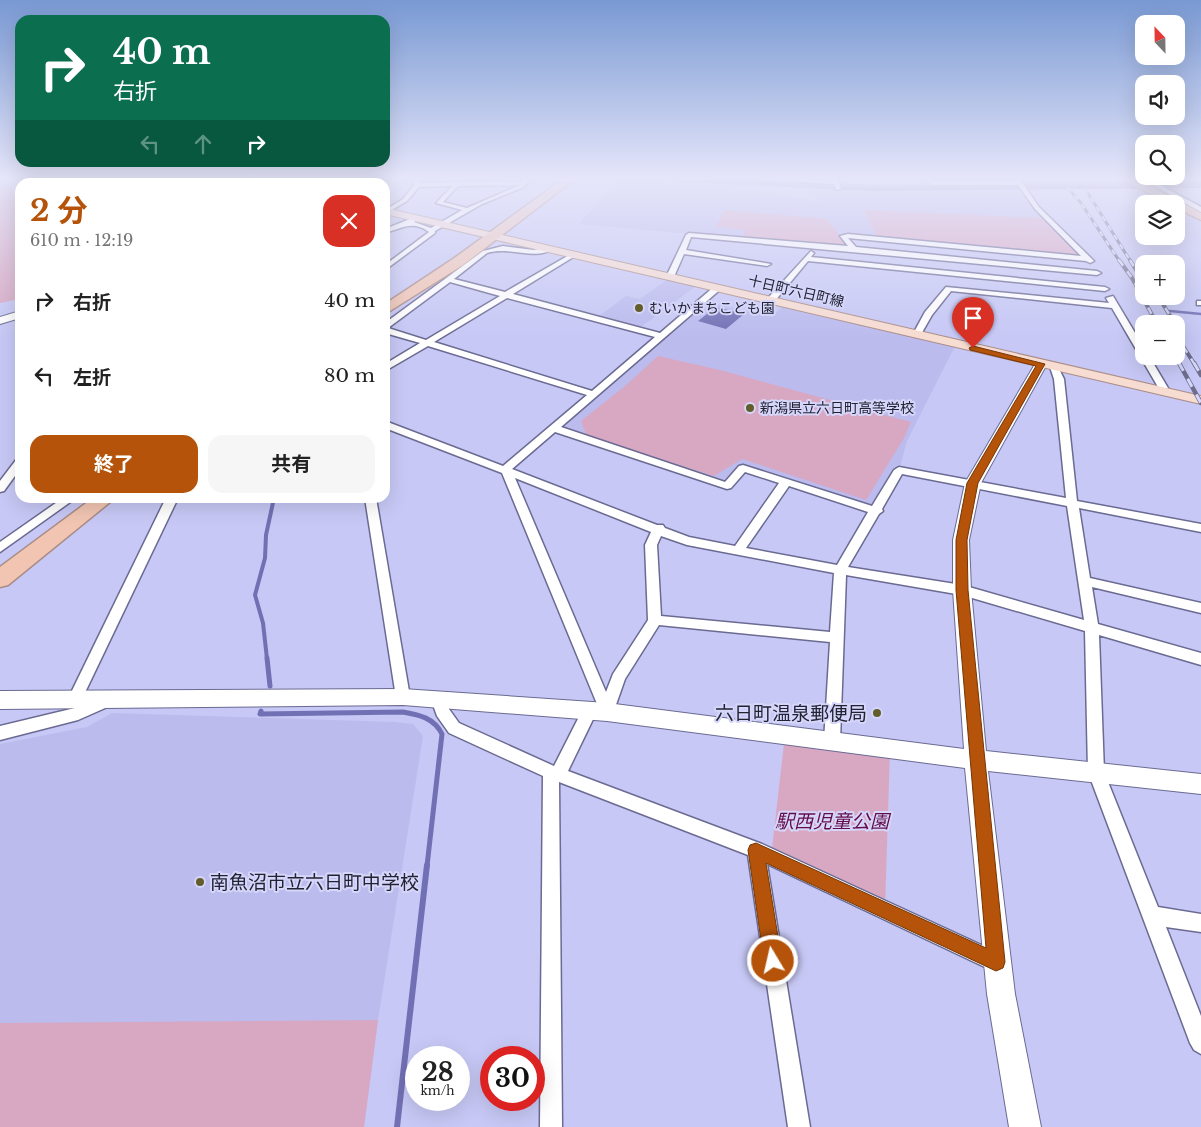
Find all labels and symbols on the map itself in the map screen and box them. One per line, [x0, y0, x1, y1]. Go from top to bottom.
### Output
north arrow [1135, 15, 1185, 65]
street label: 十日町六日町線 [746, 271, 846, 311]
pin [952, 297, 994, 348]
place label: むいかまちこども園 [649, 299, 775, 317]
marker: むいかまちこども園 [633, 302, 645, 314]
place label: 新潟県立六日町高等学校 [760, 399, 914, 417]
marker: 新潟県立六日町高等学校 [744, 402, 756, 414]
place label: 六日町温泉郵便局 [715, 702, 867, 725]
marker: 六日町温泉郵便局 [871, 707, 883, 719]
park label: 駅西児童公園 [775, 810, 892, 833]
place label: 南魚沼市立六日町中学校 [210, 871, 419, 894]
marker: 南魚沼市立六日町中学校 [194, 876, 206, 888]
position arrow [746, 934, 798, 986]
speed limit sign: 30 [480, 1046, 545, 1111]

